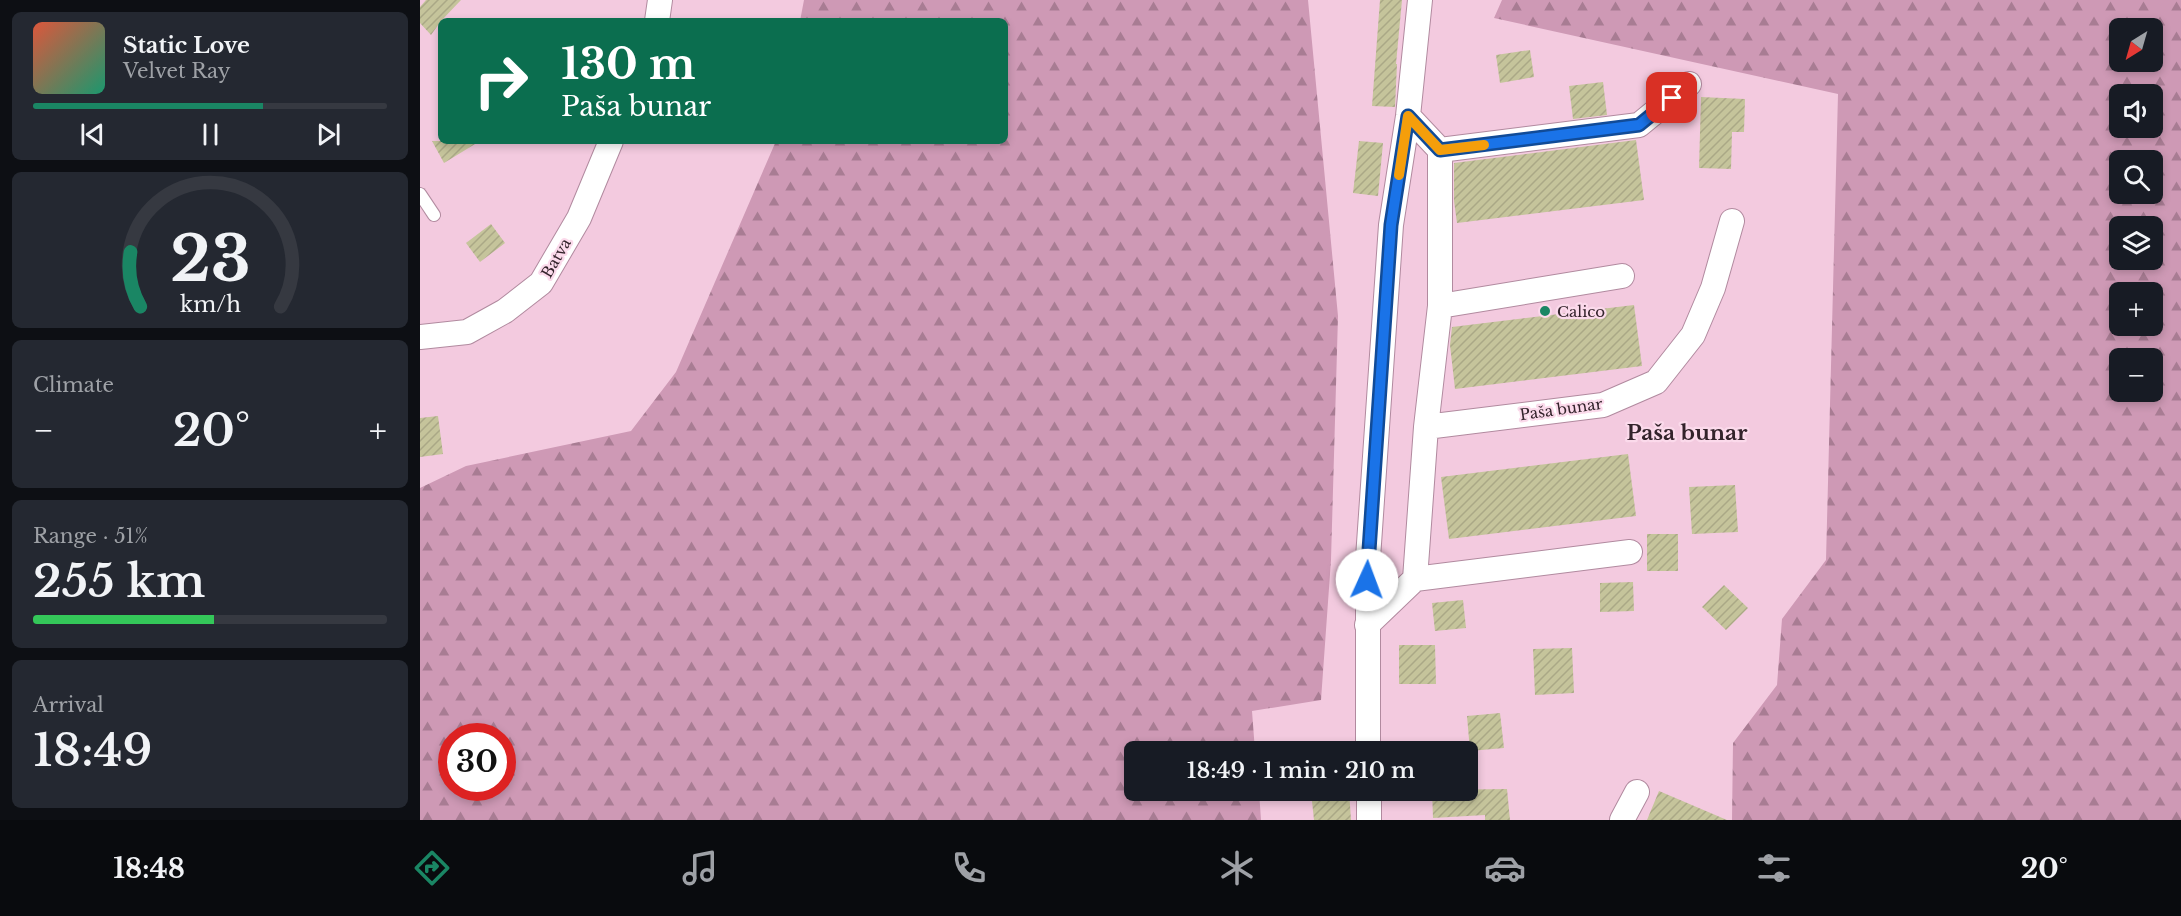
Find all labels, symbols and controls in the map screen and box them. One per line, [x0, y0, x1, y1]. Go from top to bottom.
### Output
north arrow [2109, 18, 2163, 72]
map controls [2109, 18, 2163, 402]
text: Static Love [123, 32, 250, 59]
text: 130 m [561, 38, 695, 90]
icon: right [462, 42, 540, 120]
text: Velvet Ray [123, 59, 231, 83]
pin [1646, 72, 1697, 123]
icon: arrive [1655, 81, 1688, 114]
button: sound [2109, 84, 2163, 138]
text: Paša bunar [561, 90, 711, 123]
icon: previous [76, 118, 109, 151]
icon: pause [194, 118, 227, 151]
icon: next [312, 118, 345, 151]
button: search [2109, 150, 2163, 204]
button: layers [2109, 216, 2163, 270]
text: 23 [170, 220, 250, 298]
street label: Batva [537, 234, 575, 281]
button: + [2109, 282, 2163, 336]
text: km/h [180, 291, 241, 318]
place label: Calico [1557, 302, 1605, 321]
marker: Calico [1538, 304, 1552, 318]
button: − [2109, 348, 2163, 402]
text: Climate [33, 373, 114, 397]
street label: Paša bunar [1518, 394, 1604, 424]
text: 20° [173, 402, 250, 458]
text: − [33, 410, 54, 451]
text: + [369, 410, 387, 451]
district label: Paša bunar [1626, 420, 1748, 446]
text: Range · 51% [33, 524, 148, 548]
position arrow [1335, 548, 1399, 612]
text: 255 km [33, 553, 205, 609]
text: Arrival [33, 693, 104, 717]
text: 18:49 [33, 722, 152, 778]
speed limit sign: 30 [438, 723, 516, 801]
text: 18:49 · 1 min · 210 m [1187, 757, 1415, 784]
icon: directions [411, 847, 453, 889]
icon: music [679, 847, 721, 889]
icon: phone [948, 847, 990, 889]
icon: climate [1216, 847, 1258, 889]
icon: car [1484, 847, 1526, 889]
icon: filters [1753, 847, 1795, 889]
text: 18:48 [113, 852, 185, 885]
text: 20° [2021, 852, 2068, 885]

